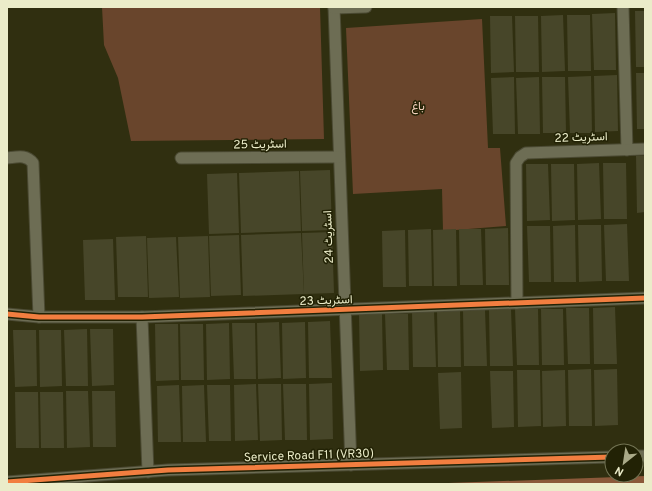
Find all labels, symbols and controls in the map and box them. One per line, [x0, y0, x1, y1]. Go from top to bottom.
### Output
park label: باغ [411, 99, 425, 115]
street label: اسٹریٹ 22 [554, 129, 608, 147]
street label: اسٹریٹ 25 [233, 137, 287, 153]
street label: اسٹریٹ 24 [320, 210, 338, 264]
street label: اسٹریٹ 23 [299, 292, 353, 310]
north arrow [604, 443, 644, 483]
street label: Service Road F11 (VR30) [244, 446, 374, 466]
text: N [613, 463, 626, 479]

